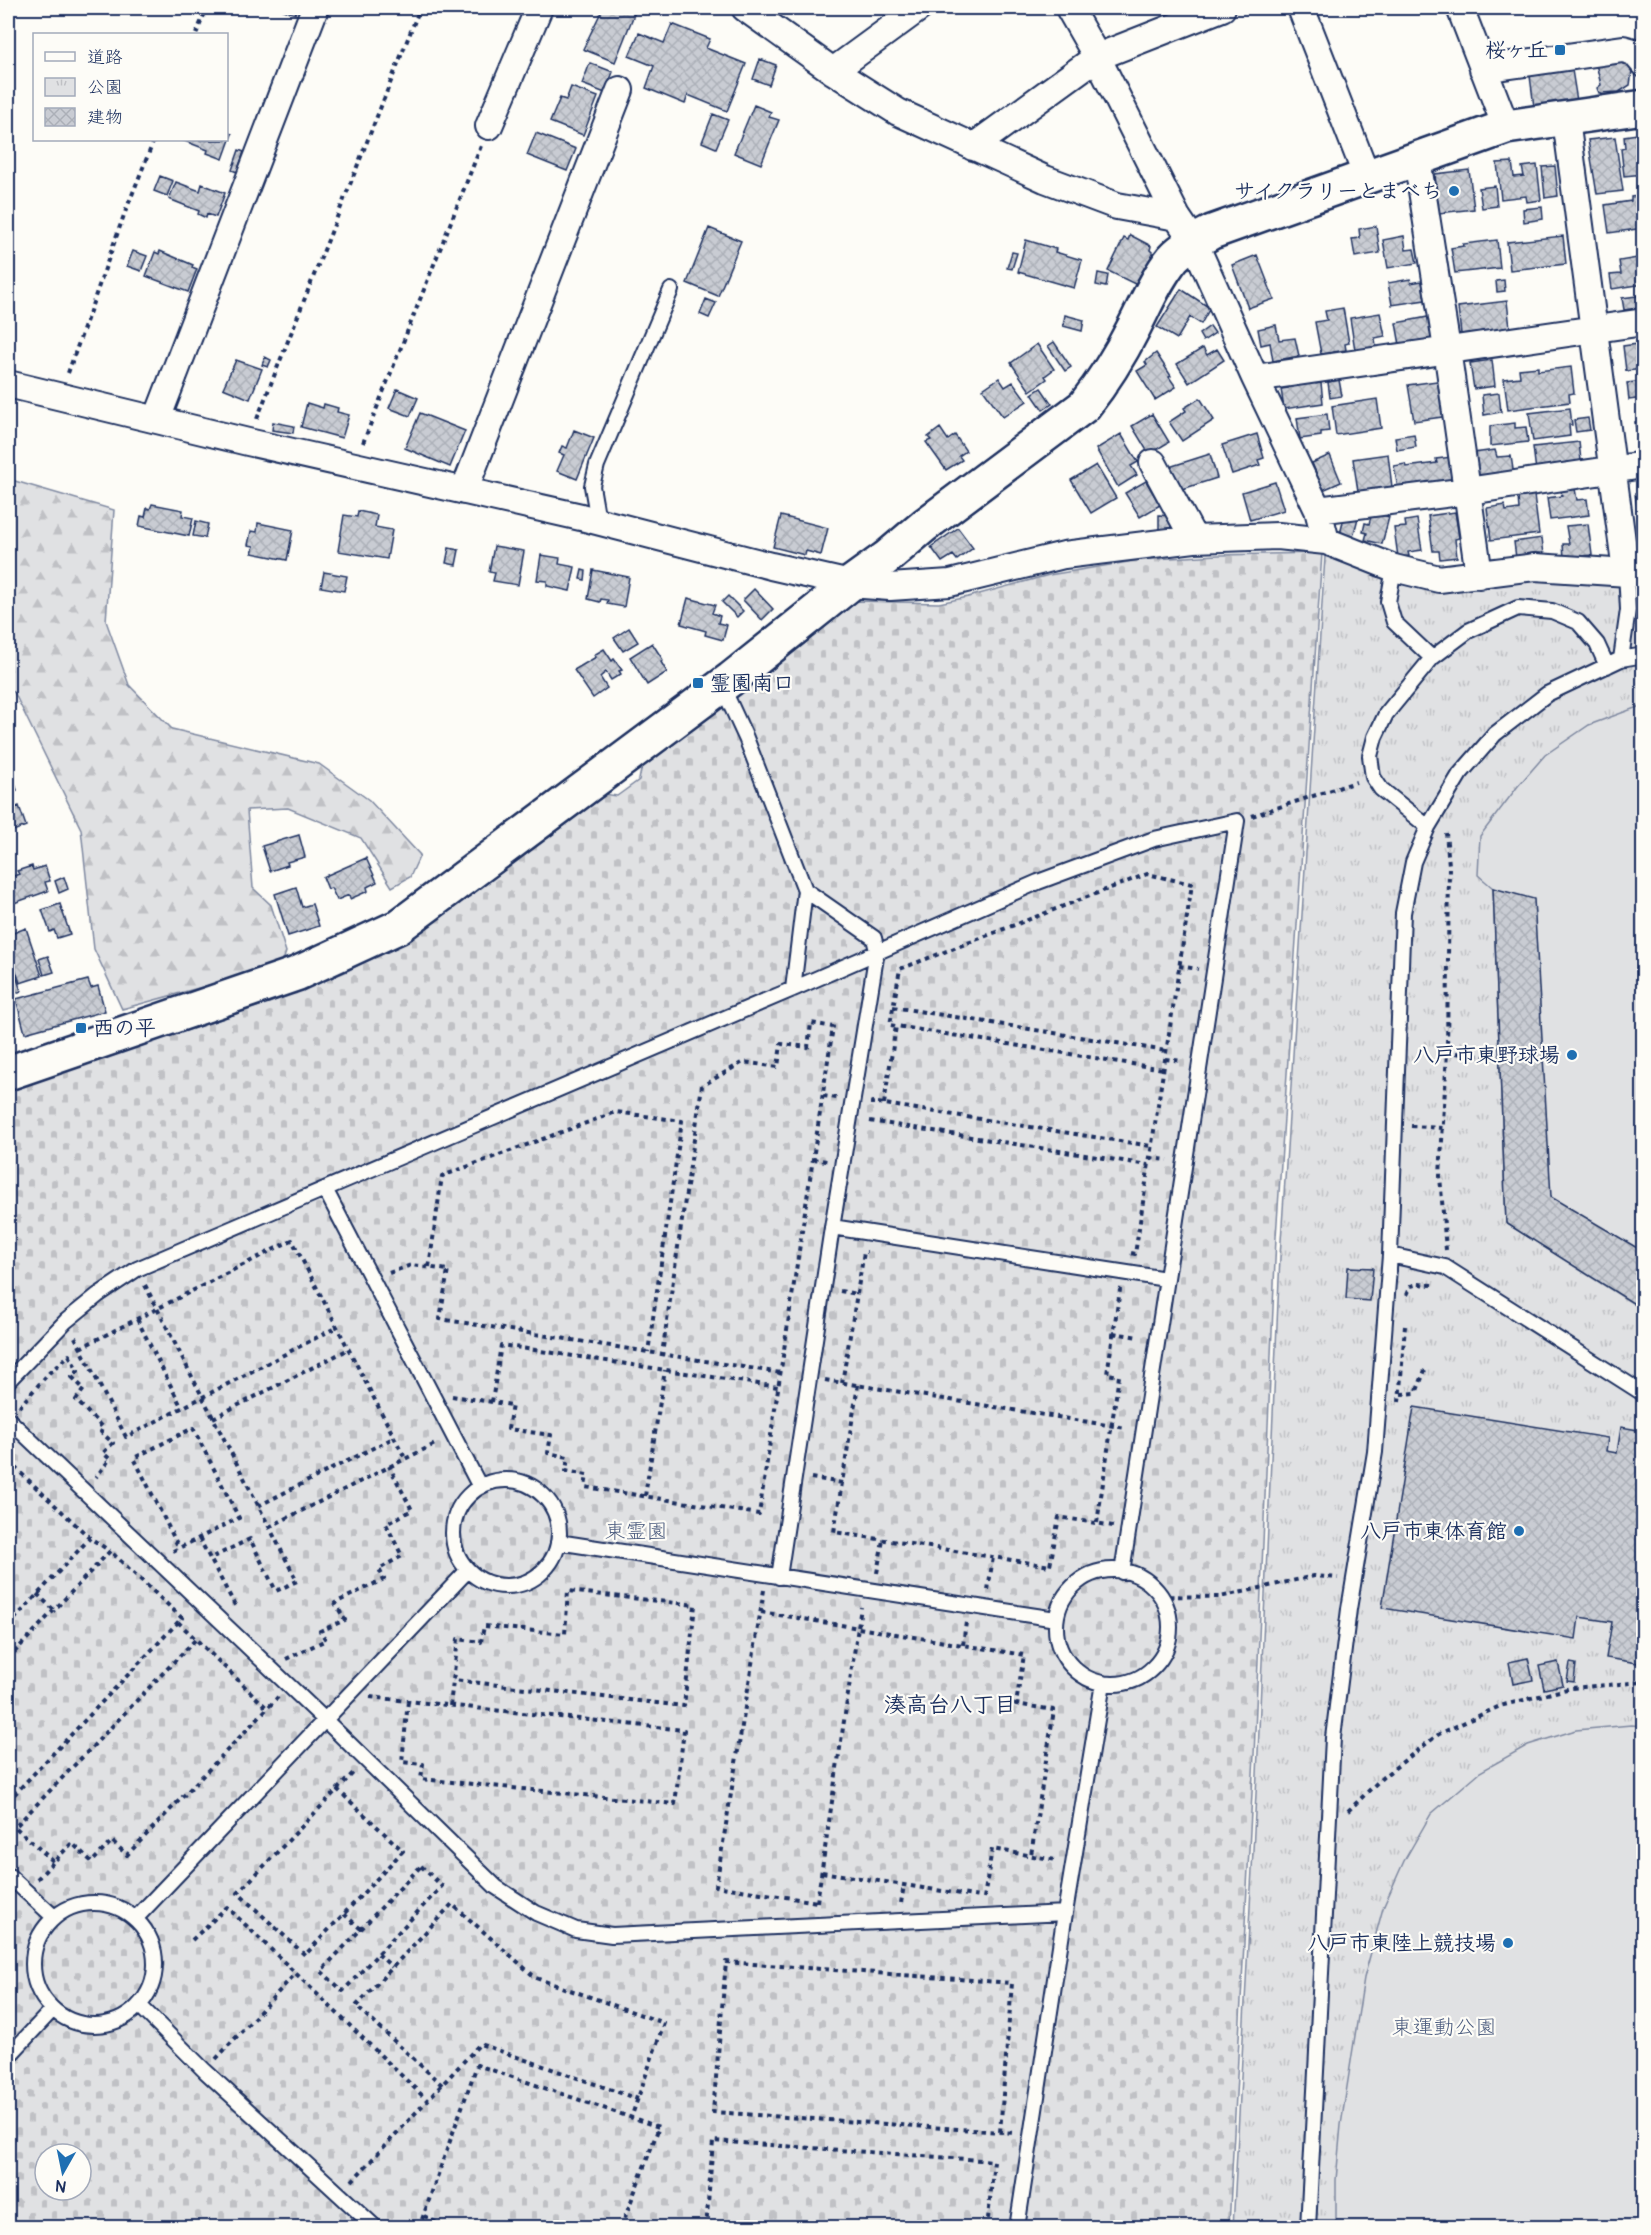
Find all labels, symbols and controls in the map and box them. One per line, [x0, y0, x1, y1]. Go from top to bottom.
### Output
legend [33, 33, 228, 141]
place label: 桜ヶ丘 [1485, 37, 1548, 64]
marker: 桜ヶ丘 [1553, 43, 1567, 57]
text: 道路 [87, 46, 123, 69]
text: 公園 [87, 76, 123, 99]
text: 建物 [87, 106, 123, 129]
place label: サイクラリーとまべち [1234, 178, 1442, 205]
marker: サイクラリーとまべち [1447, 184, 1461, 198]
place label: 霊園南口 [710, 670, 794, 697]
marker: 霊園南口 [691, 676, 705, 690]
place label: 西の平 [93, 1015, 156, 1042]
marker: 西の平 [74, 1021, 88, 1035]
place label: 八戸市東野球場 [1413, 1042, 1560, 1069]
marker: 八戸市東野球場 [1565, 1048, 1579, 1062]
park label: 東霊園 [605, 1518, 668, 1545]
place label: 八戸市東体育館 [1360, 1518, 1507, 1545]
marker: 八戸市東体育館 [1512, 1524, 1526, 1538]
district label: 湊高台八丁目 [884, 1691, 1016, 1719]
place label: 八戸市東陸上競技場 [1307, 1930, 1496, 1957]
marker: 八戸市東陸上競技場 [1501, 1936, 1515, 1950]
park label: 東運動公園 [1392, 2014, 1497, 2041]
north arrow [33, 2142, 93, 2202]
text: N [54, 2175, 68, 2197]

